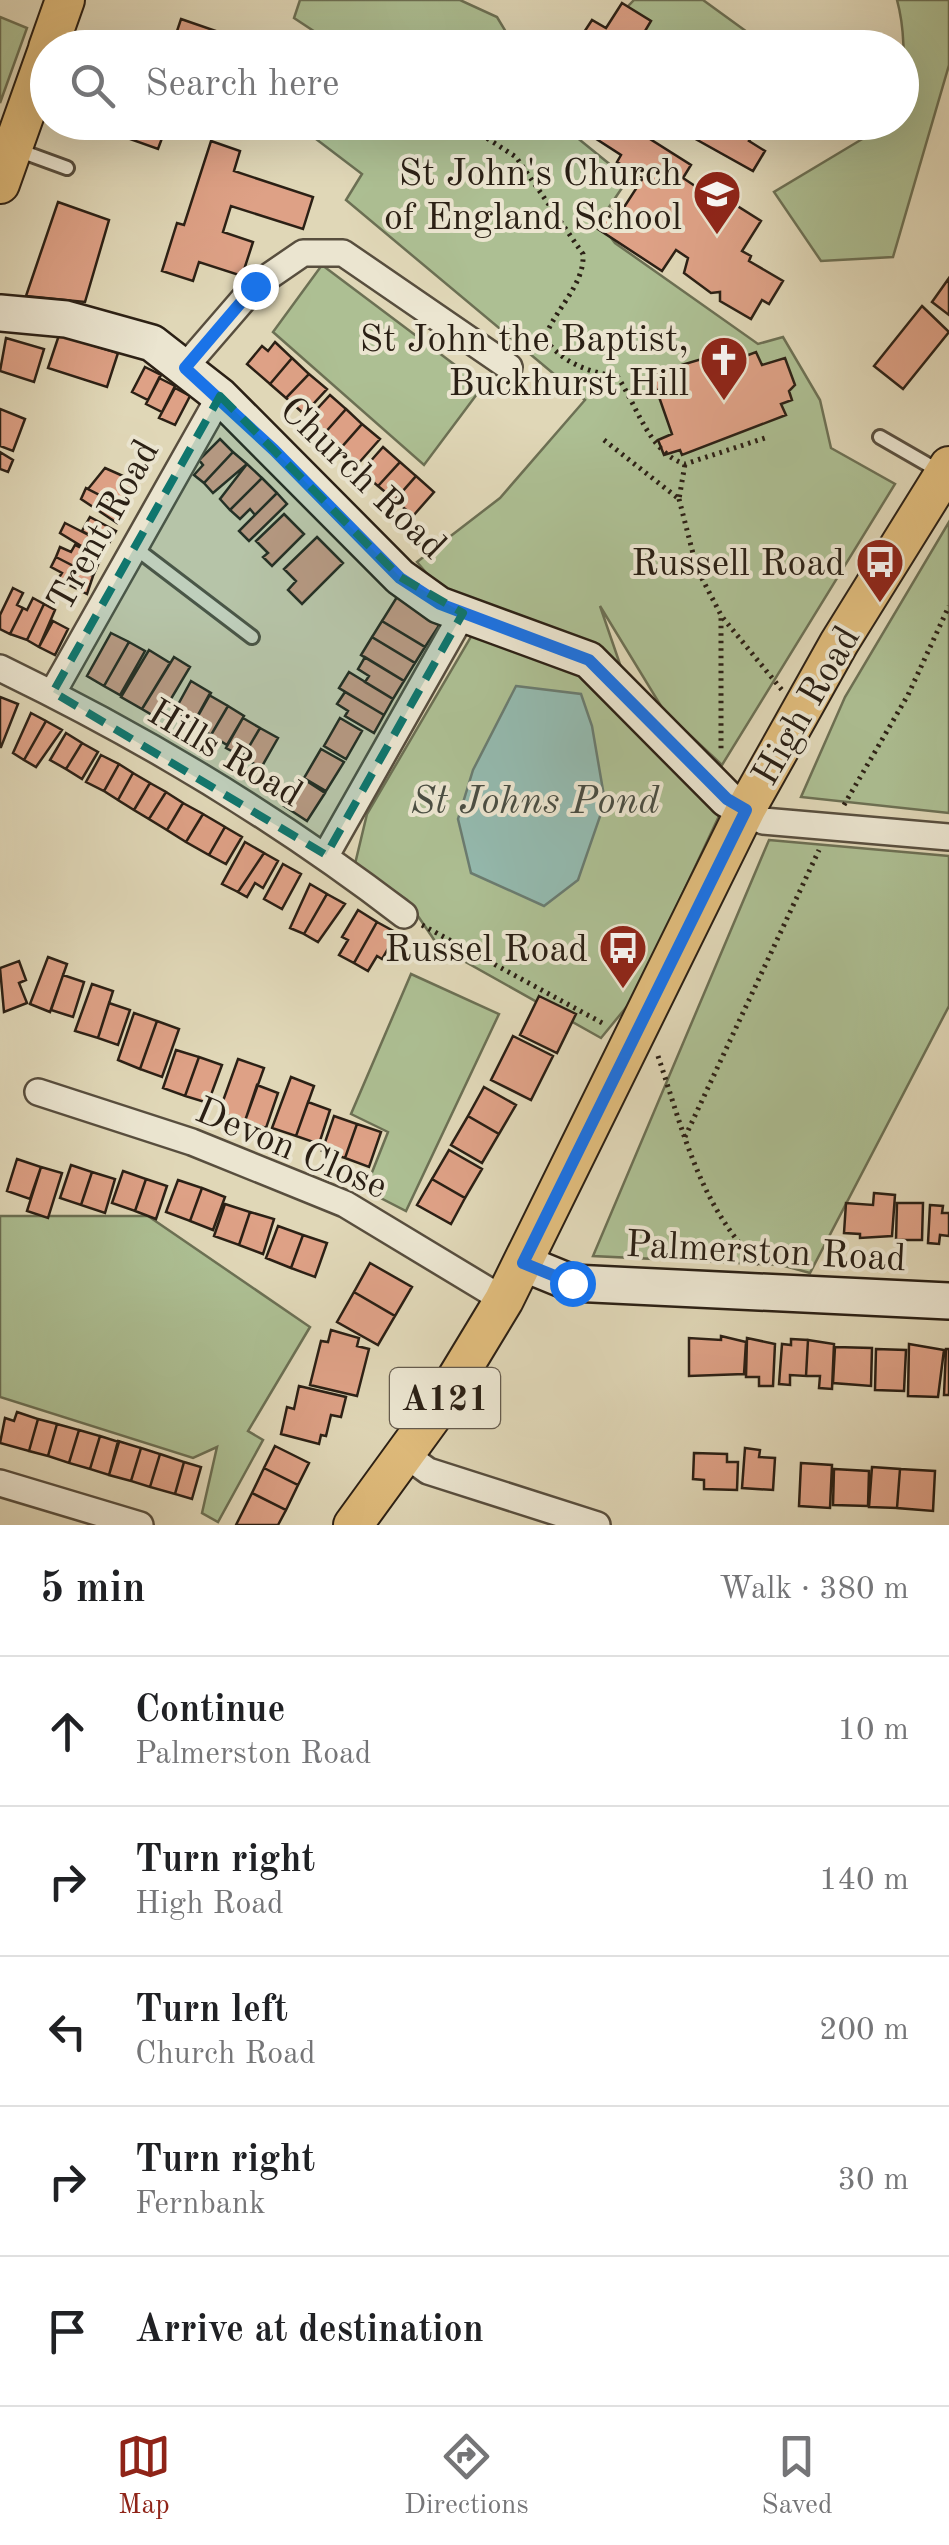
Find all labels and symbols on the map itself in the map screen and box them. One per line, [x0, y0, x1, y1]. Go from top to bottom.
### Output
place label: St John's Church of England School [384, 156, 682, 238]
school or university icon: St John's Church of England School [691, 168, 743, 236]
route end [233, 264, 279, 310]
place label: St John the Baptist, Buckhurst Hill [360, 322, 689, 404]
church icon: St John the Baptist, Buckhurst Hill [698, 334, 750, 402]
street label: Church Road [272, 391, 452, 567]
street label: Trent Road [42, 434, 167, 618]
bus stop icon: Russell Road [854, 536, 906, 604]
place label: Russell Road [631, 546, 845, 584]
street label: High Road [747, 620, 868, 793]
street label: Hills Road [141, 694, 308, 815]
water label: St Johns Pond [411, 783, 660, 823]
bus stop icon: Russel Road [597, 922, 649, 990]
place label: Russel Road [384, 932, 588, 970]
street label: Devon Close [190, 1092, 392, 1207]
street label: Palmerston Road [625, 1227, 907, 1279]
route start [550, 1261, 596, 1307]
road number: A121 [390, 1368, 500, 1428]

